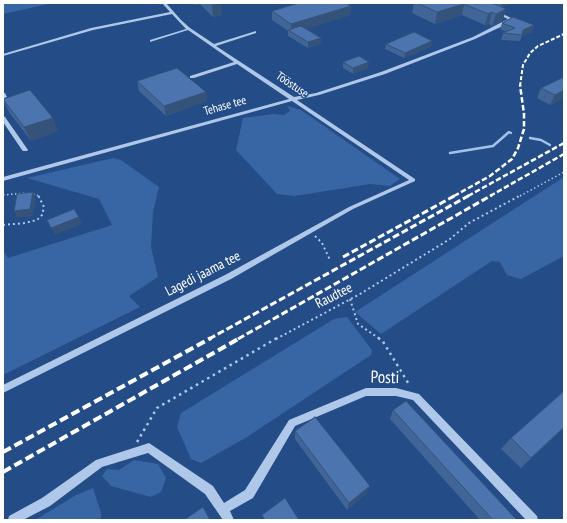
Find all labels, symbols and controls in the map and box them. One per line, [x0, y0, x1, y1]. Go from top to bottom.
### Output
street label: Tööstuse [273, 69, 311, 101]
street label: Tehase tee [202, 93, 248, 119]
street label: Lagedi jaama tee [163, 248, 243, 300]
street label: Raudtee [313, 280, 355, 312]
street label: Posti [371, 368, 399, 388]

